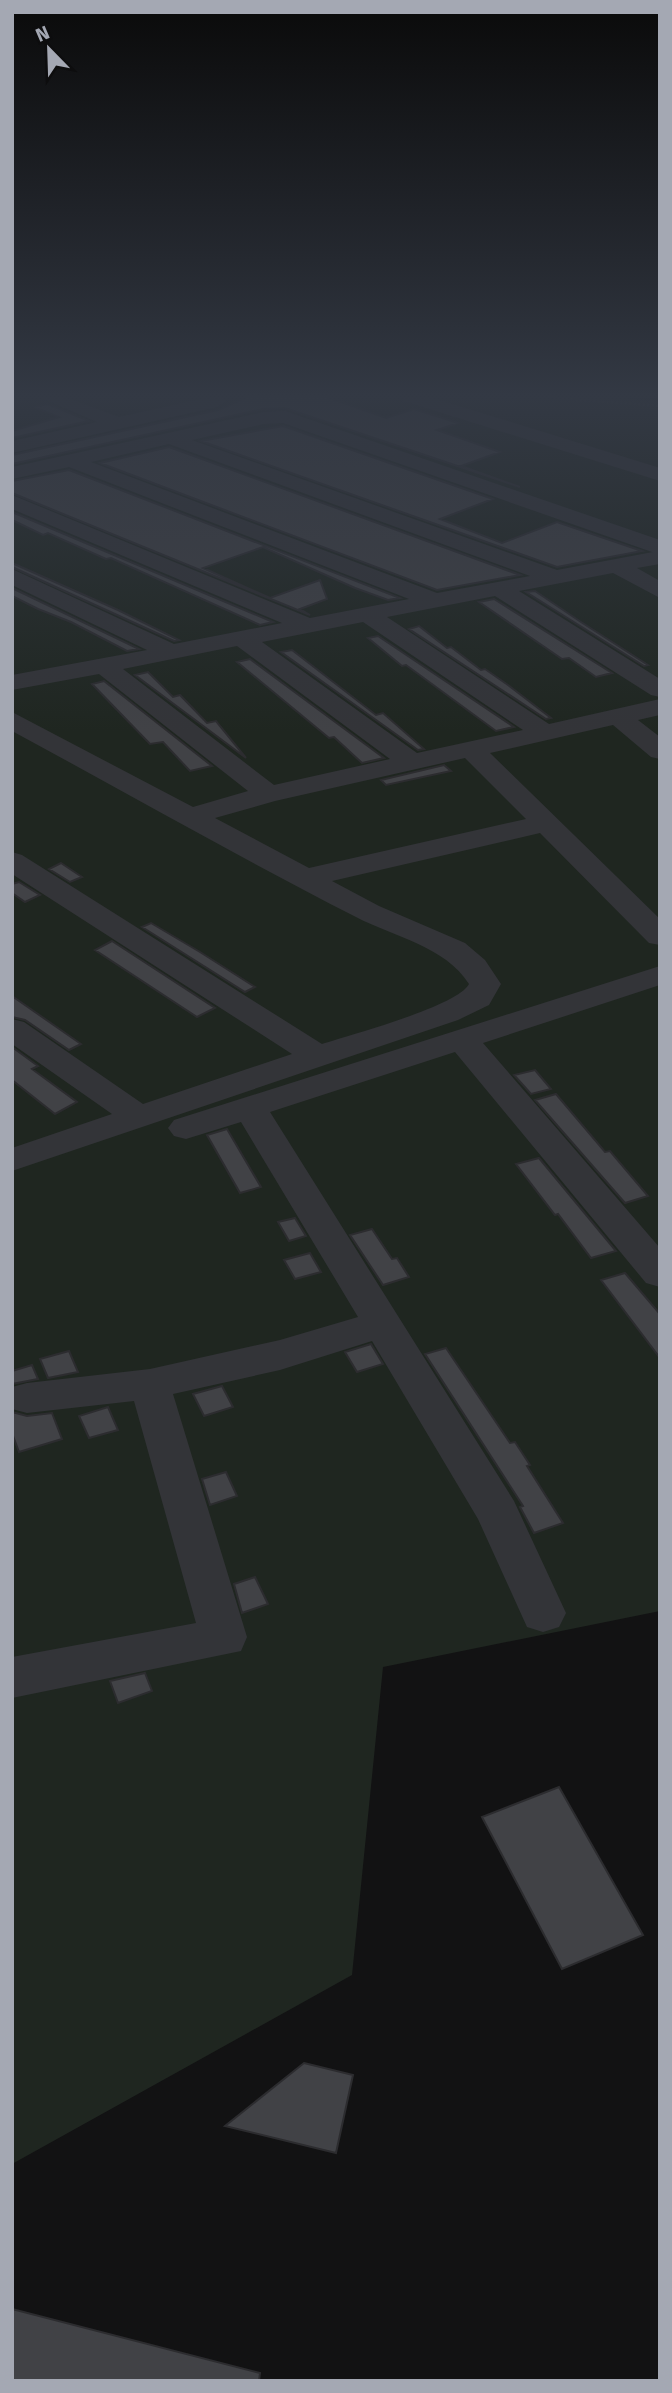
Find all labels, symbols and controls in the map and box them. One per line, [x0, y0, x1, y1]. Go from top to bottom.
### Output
north arrow [14, 14, 84, 84]
text: N [32, 21, 53, 47]

